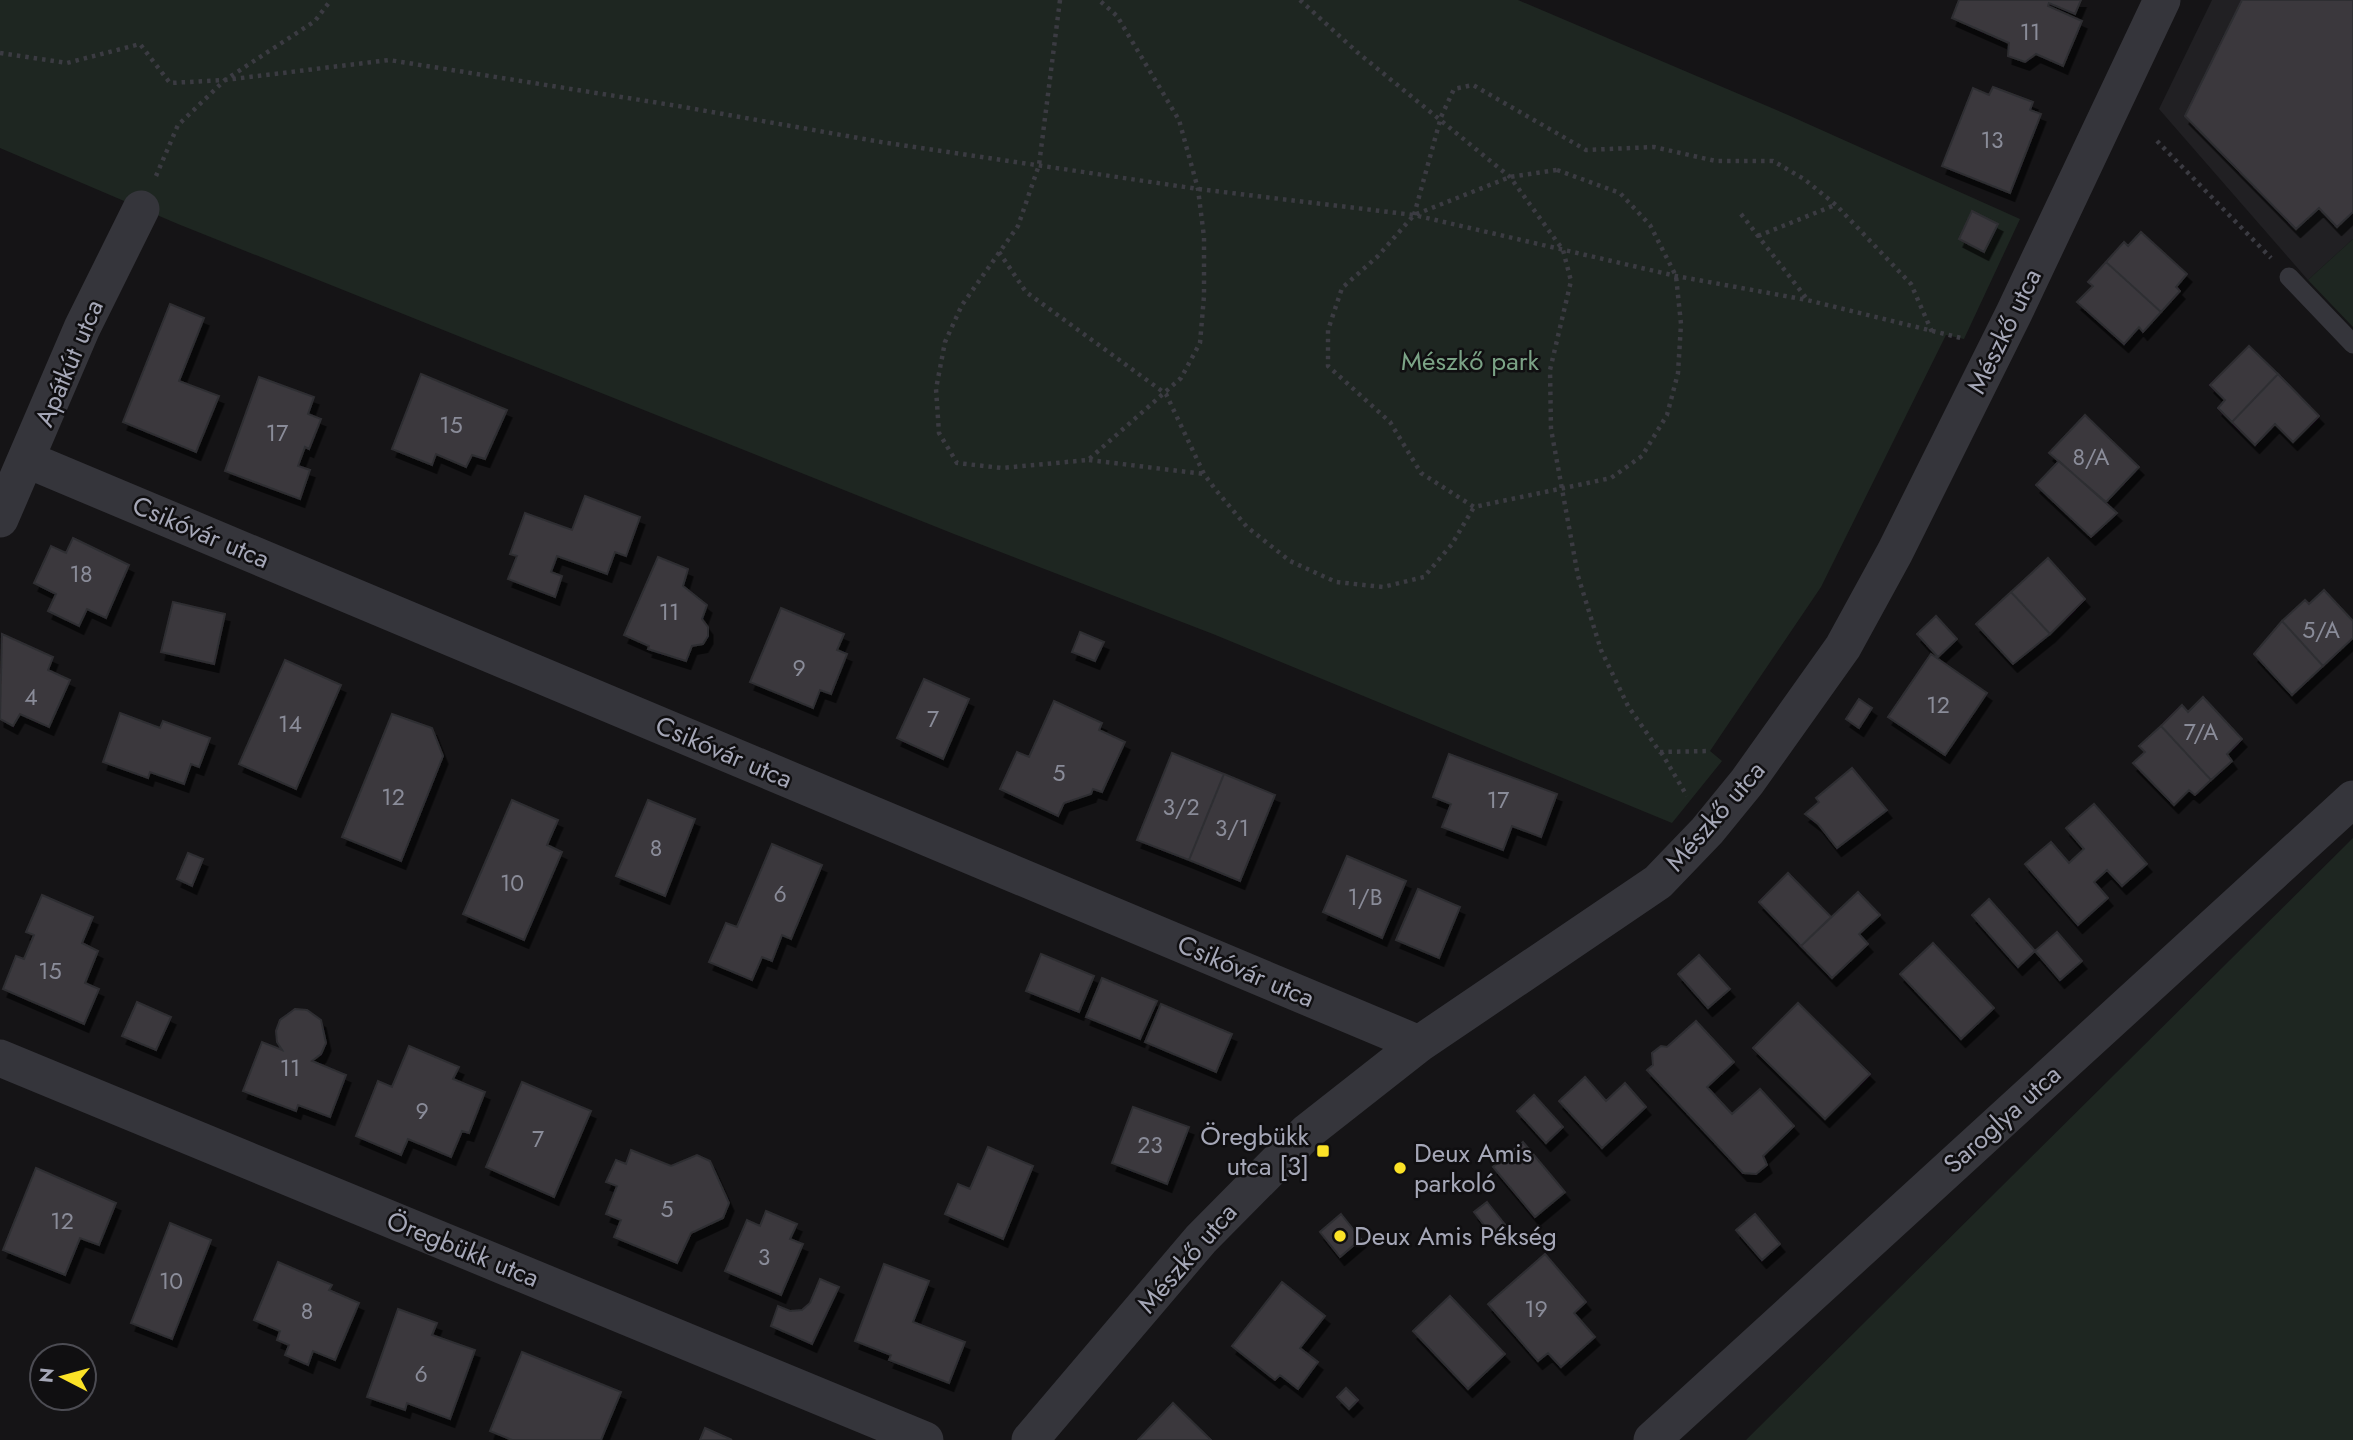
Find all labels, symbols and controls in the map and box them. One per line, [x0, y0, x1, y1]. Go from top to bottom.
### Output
house number: 11 [2020, 15, 2040, 49]
house number: 13 [1981, 123, 2003, 157]
street label: Mészkő utca [1957, 262, 2051, 400]
street label: Apátkút utca [25, 294, 113, 432]
park label: Mészkő park [1401, 342, 1540, 380]
house number: 15 [439, 408, 463, 442]
house number: 17 [266, 416, 288, 450]
house number: 8/A [2073, 440, 2110, 474]
street label: Csikóvár utca [127, 486, 275, 578]
house number: 18 [70, 557, 92, 591]
house number: 11 [659, 595, 679, 629]
house number: 5/A [2302, 613, 2341, 647]
house number: 9 [792, 651, 806, 685]
house number: 4 [24, 680, 38, 714]
house number: 12 [1926, 688, 1950, 722]
house number: 7 [927, 702, 939, 736]
street label: Csikóvár utca [650, 706, 798, 798]
house number: 14 [278, 707, 302, 741]
house number: 7/A [2184, 715, 2219, 749]
street label: Mészkő utca [1656, 753, 1774, 879]
house number: 5 [1053, 756, 1066, 790]
house number: 12 [381, 780, 405, 814]
house number: 17 [1487, 783, 1509, 817]
house number: 3/2 [1162, 790, 1200, 824]
house number: 3/1 [1215, 811, 1249, 845]
house number: 8 [650, 831, 662, 865]
house number: 10 [500, 866, 524, 900]
house number: 6 [773, 877, 787, 911]
house number: 1/B [1347, 880, 1383, 914]
street label: Csikóvár utca [1172, 925, 1320, 1017]
house number: 15 [38, 954, 62, 988]
house number: 11 [280, 1051, 300, 1085]
street label: Saroglya utca [1935, 1056, 2069, 1182]
house number: 9 [415, 1094, 429, 1128]
place label: Öregbükk utca [3] [1200, 1117, 1310, 1185]
house number: 7 [532, 1122, 544, 1156]
house number: 23 [1137, 1128, 1163, 1162]
place label: Deux Amis parkoló [1414, 1134, 1532, 1202]
marker: Öregbükk utca [3] [1315, 1143, 1331, 1159]
marker: Deux Amis parkoló [1392, 1160, 1408, 1176]
house number: 5 [661, 1192, 674, 1226]
street label: Mészkő utca [1128, 1195, 1246, 1321]
street label: Öregbükk utca [381, 1201, 545, 1297]
house number: 12 [50, 1204, 74, 1238]
place label: Deux Amis Pékség [1354, 1217, 1557, 1255]
marker: Deux Amis Pékség [1332, 1228, 1348, 1244]
house number: 3 [758, 1240, 770, 1274]
house number: 10 [159, 1264, 183, 1298]
house number: 19 [1524, 1292, 1548, 1326]
house number: 8 [301, 1294, 313, 1328]
north arrow [28, 1342, 98, 1412]
house number: 6 [414, 1357, 428, 1391]
text: N [32, 1366, 61, 1384]

